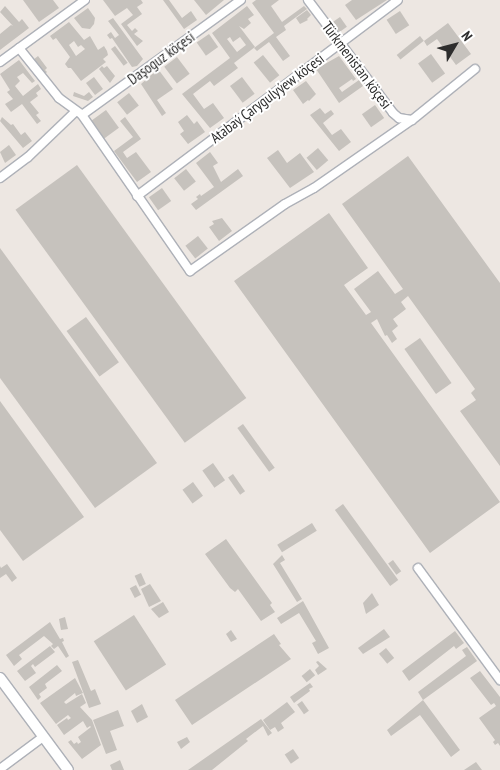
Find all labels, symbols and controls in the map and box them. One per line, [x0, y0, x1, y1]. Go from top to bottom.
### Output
street label: Türkmenistan köçesi [318, 18, 396, 112]
north arrow [430, 20, 480, 70]
street label: Daşoguz köçesi [124, 28, 198, 88]
text: N [458, 28, 476, 44]
street label: Atabaý Çarygulyýew köçesi [206, 49, 328, 147]

